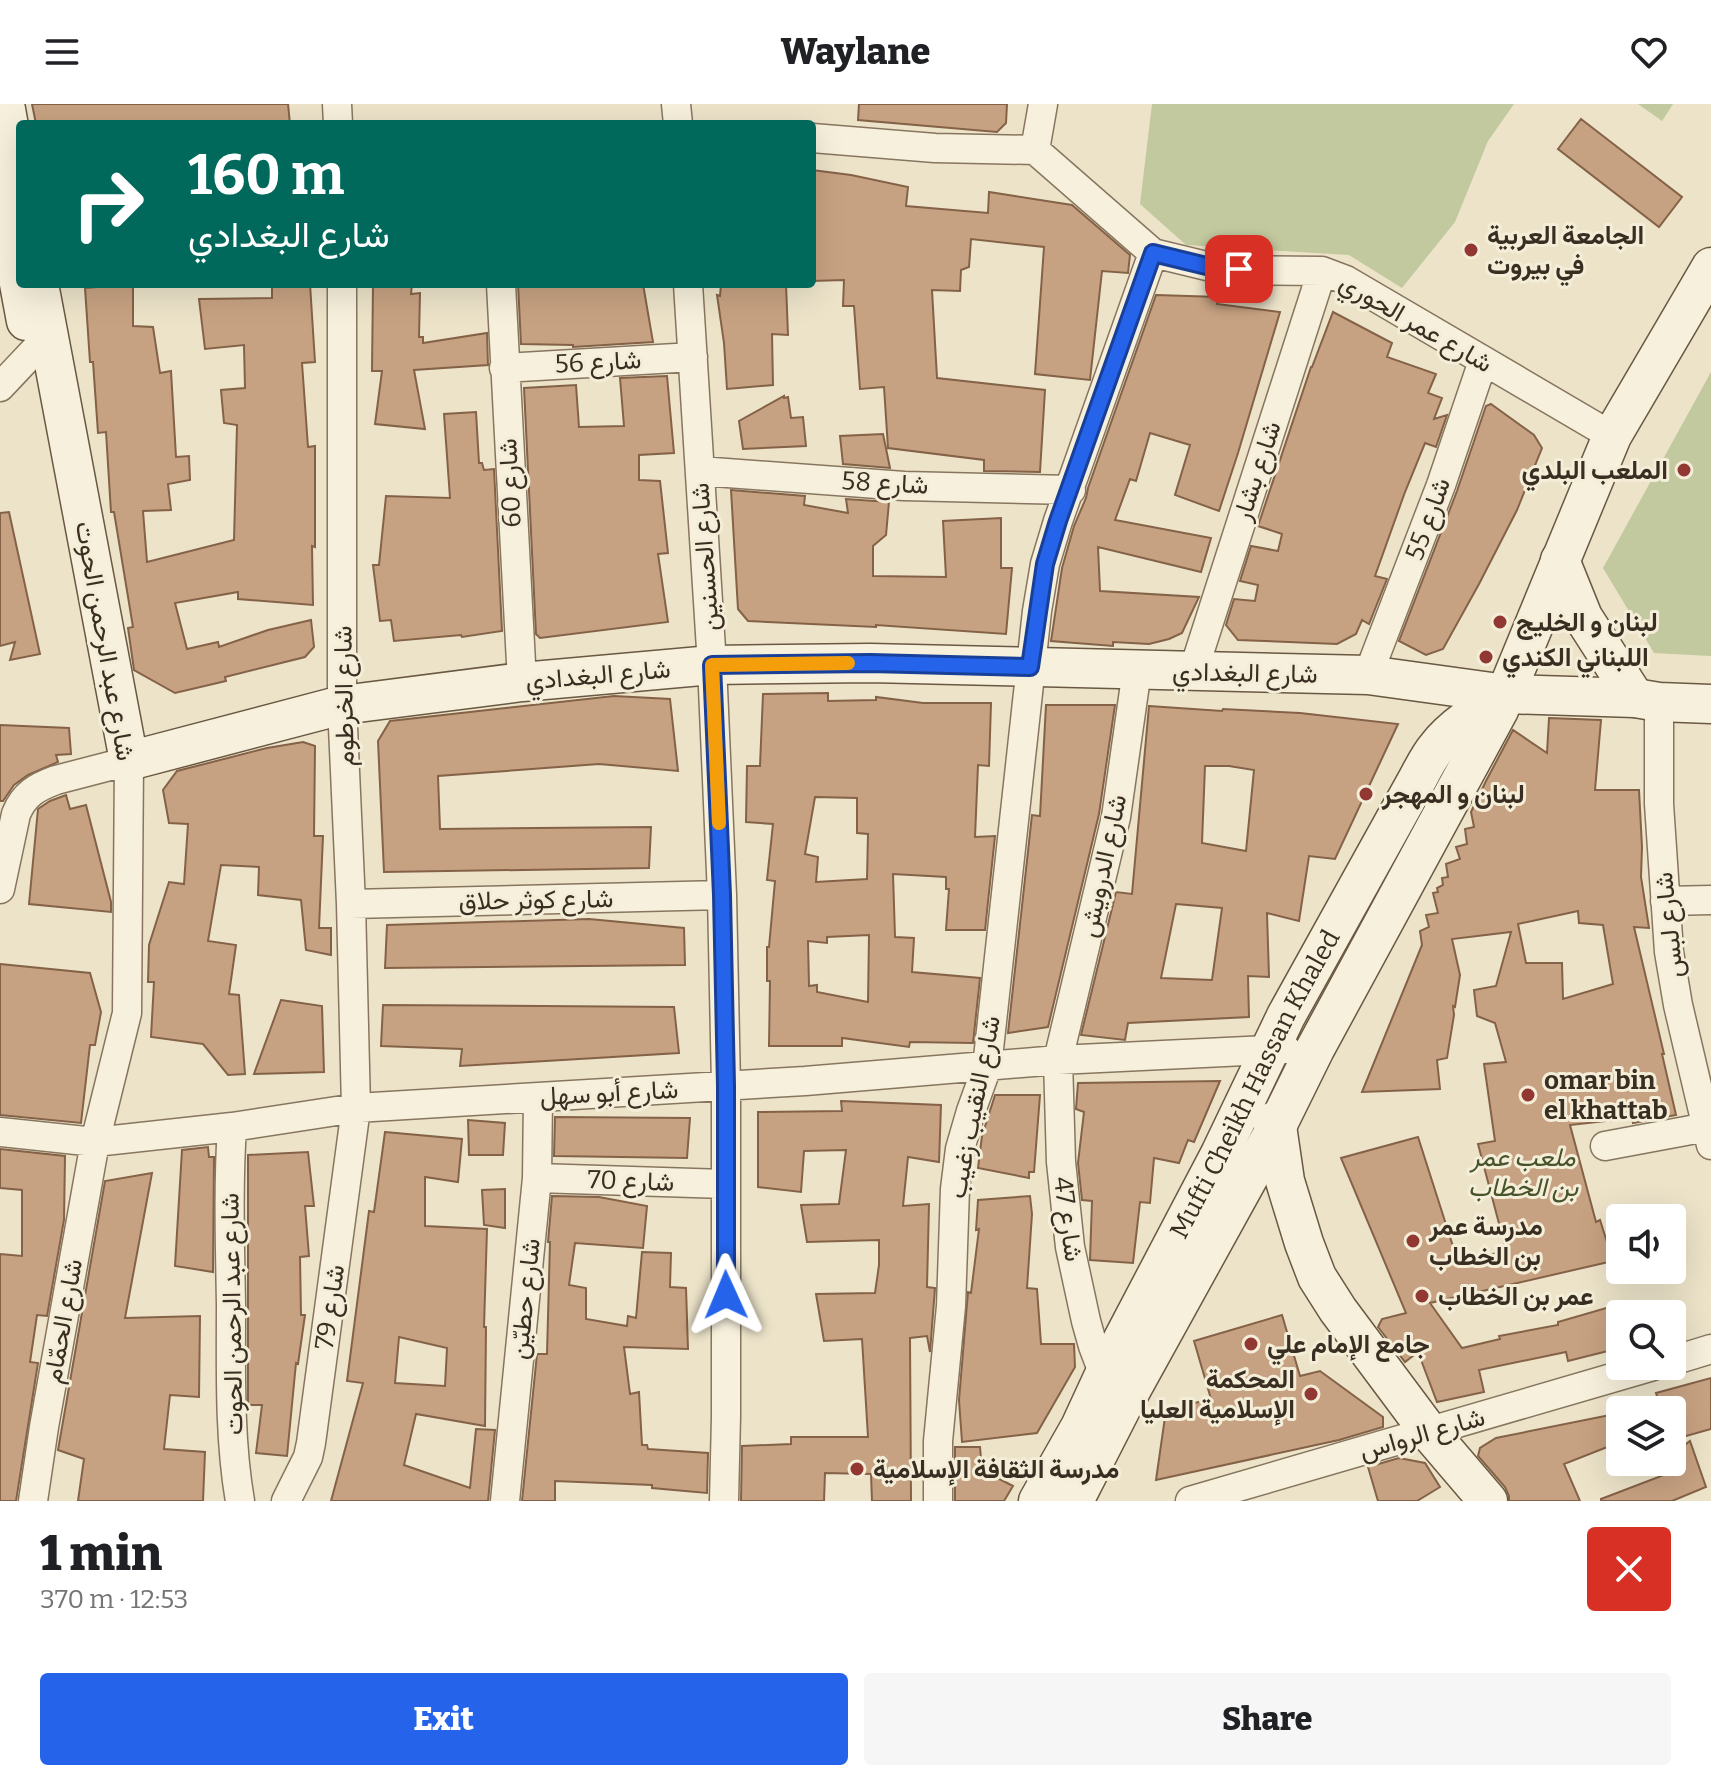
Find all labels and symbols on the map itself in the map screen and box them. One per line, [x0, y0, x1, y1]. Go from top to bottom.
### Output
place label: الجامعة العربية في بيروت [1487, 220, 1644, 287]
pin [1205, 235, 1273, 303]
marker: الجامعة العربية في بيروت [1462, 241, 1480, 259]
street label: شارع عمر الحوري [1332, 267, 1498, 384]
street label: شارع 56 [554, 344, 642, 382]
street label: شارع بشار [1226, 417, 1290, 526]
street label: شارع 60 [492, 437, 530, 528]
place label: الملعب البلدي [1522, 455, 1668, 492]
marker: الملعب البلدي [1675, 461, 1693, 479]
street label: شارع 58 [841, 465, 929, 503]
street label: شارع 55 [1399, 474, 1459, 565]
street label: شارع الحسنين [684, 482, 728, 632]
street label: شارع عبد الرحمن الحوت [67, 519, 141, 763]
place label: لبنان و الخليج [1516, 607, 1658, 640]
marker: لبنان و الخليج [1491, 613, 1509, 631]
street label: شارع الخرطوم [327, 625, 363, 767]
place label: اللبناني الكندي [1502, 642, 1649, 679]
marker: اللبناني الكندي [1477, 648, 1495, 666]
street label: شارع البغدادي [524, 653, 672, 702]
street label: شارع البغدادي [1172, 656, 1318, 695]
place label: لبنان و المهجر [1381, 779, 1525, 810]
marker: لبنان و المهجر [1357, 785, 1375, 803]
street label: شارع الدرويش [1073, 792, 1135, 941]
street label: شارع لبس [1648, 870, 1692, 979]
street label: شارع كوثر حلاق [458, 883, 614, 919]
street label: Mufti Cheikh Hassan Khaled [1163, 924, 1346, 1244]
street label: شارع النقيب زغيب [941, 1013, 1009, 1201]
place label: omar bin el khattab [1544, 1065, 1667, 1126]
street label: شارع أبو سهل [539, 1074, 679, 1114]
marker: omar bin el khattab [1519, 1086, 1537, 1104]
park label: ملعب عمر بن الخطاب [1468, 1142, 1579, 1203]
street label: شارع 70 [587, 1164, 675, 1200]
street label: شارع 47 [1045, 1175, 1089, 1264]
street label: شارع عبد الرحمن الحوت [214, 1192, 252, 1435]
place label: مدرسة عمر بن الخطاب [1428, 1211, 1543, 1272]
marker: مدرسة عمر بن الخطاب [1404, 1232, 1422, 1250]
street label: شارع حطيّن [503, 1237, 549, 1361]
position arrow [684, 1253, 768, 1337]
street label: شارع الحمّام [37, 1256, 91, 1386]
street label: شارع 79 [309, 1263, 353, 1352]
place label: عمر بن الخطاب [1438, 1281, 1594, 1312]
marker: عمر بن الخطاب [1413, 1287, 1431, 1305]
place label: جامع الإمام علي [1267, 1329, 1430, 1366]
marker: جامع الإمام علي [1242, 1335, 1260, 1353]
place label: المحكمة الإسلامية العليا [1140, 1364, 1295, 1426]
marker: المحكمة الإسلامية العليا [1302, 1385, 1320, 1403]
street label: شارع الرواس [1356, 1401, 1489, 1469]
place label: مدرسة الثقافة الإسلامية [873, 1454, 1119, 1486]
marker: مدرسة الثقافة الإسلامية [848, 1460, 866, 1478]

